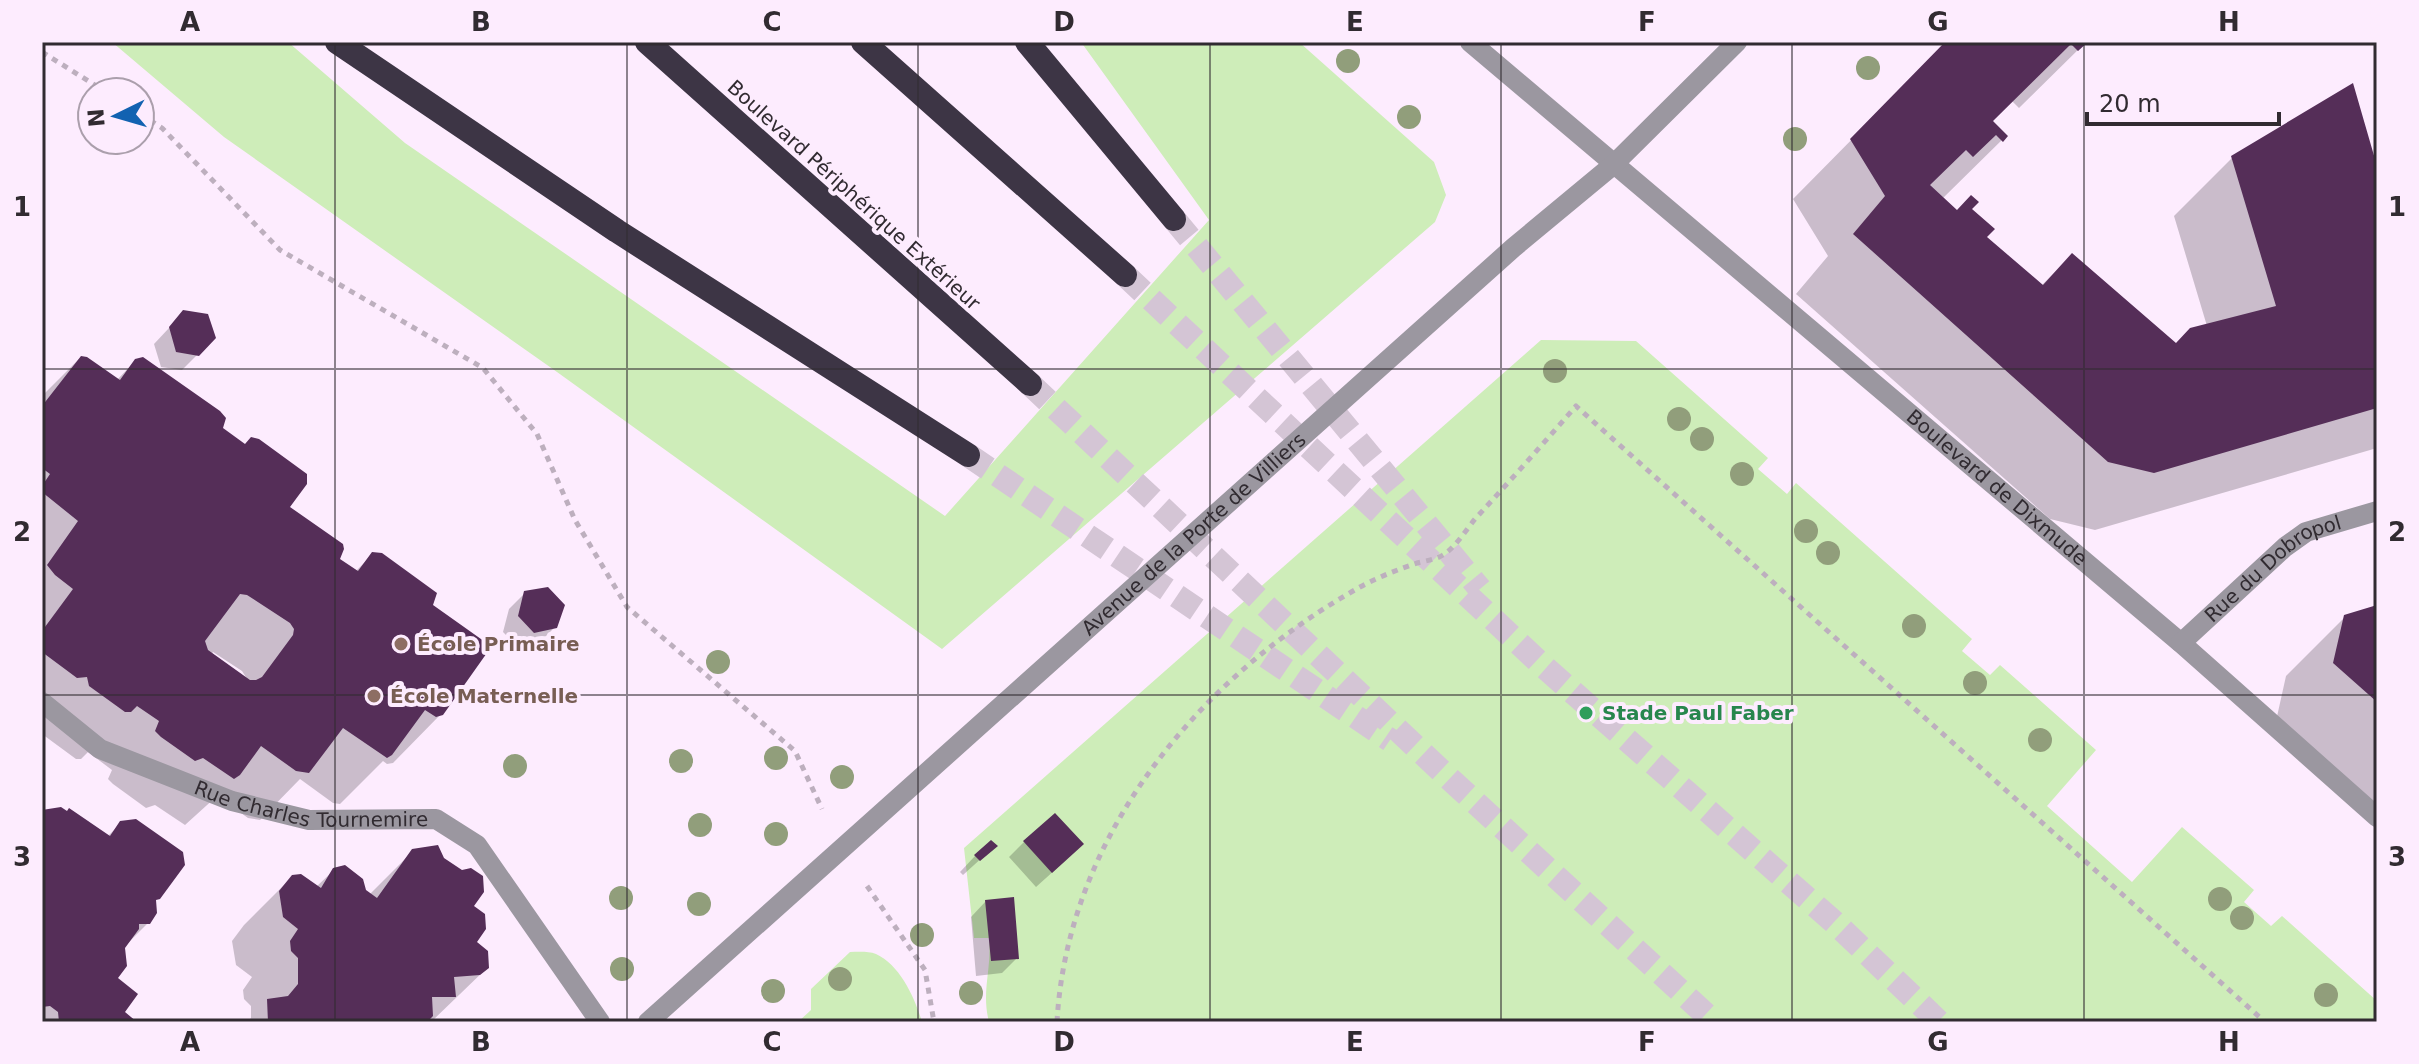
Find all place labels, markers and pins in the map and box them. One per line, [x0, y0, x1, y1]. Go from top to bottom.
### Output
place label: École Primaire [417, 632, 580, 656]
marker: École Primaire [392, 635, 410, 653]
place label: École Maternelle [390, 684, 578, 708]
marker: École Maternelle [365, 687, 383, 705]
place label: Stade Paul Faber [1602, 701, 1794, 725]
marker: Stade Paul Faber [1577, 704, 1595, 722]

